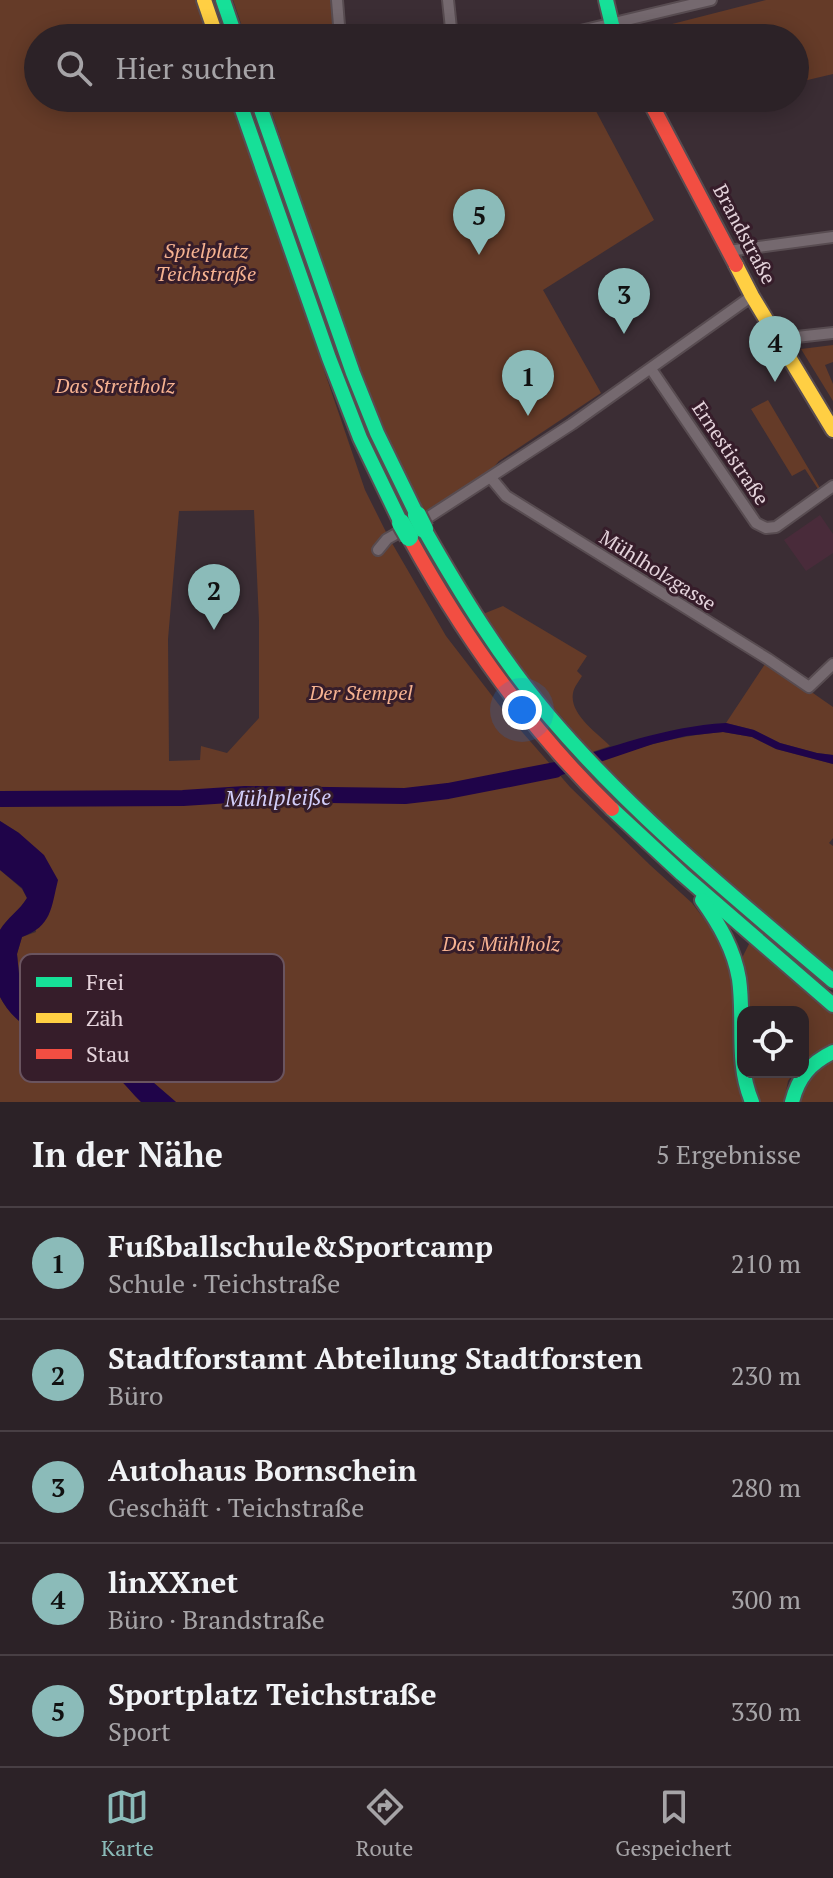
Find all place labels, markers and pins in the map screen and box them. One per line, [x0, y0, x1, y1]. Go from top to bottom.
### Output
pin: 5 [453, 189, 505, 255]
pin: 3 [598, 268, 650, 334]
pin: 4 [749, 316, 801, 382]
pin: 1 [502, 350, 554, 416]
pin: 2 [188, 564, 240, 630]

